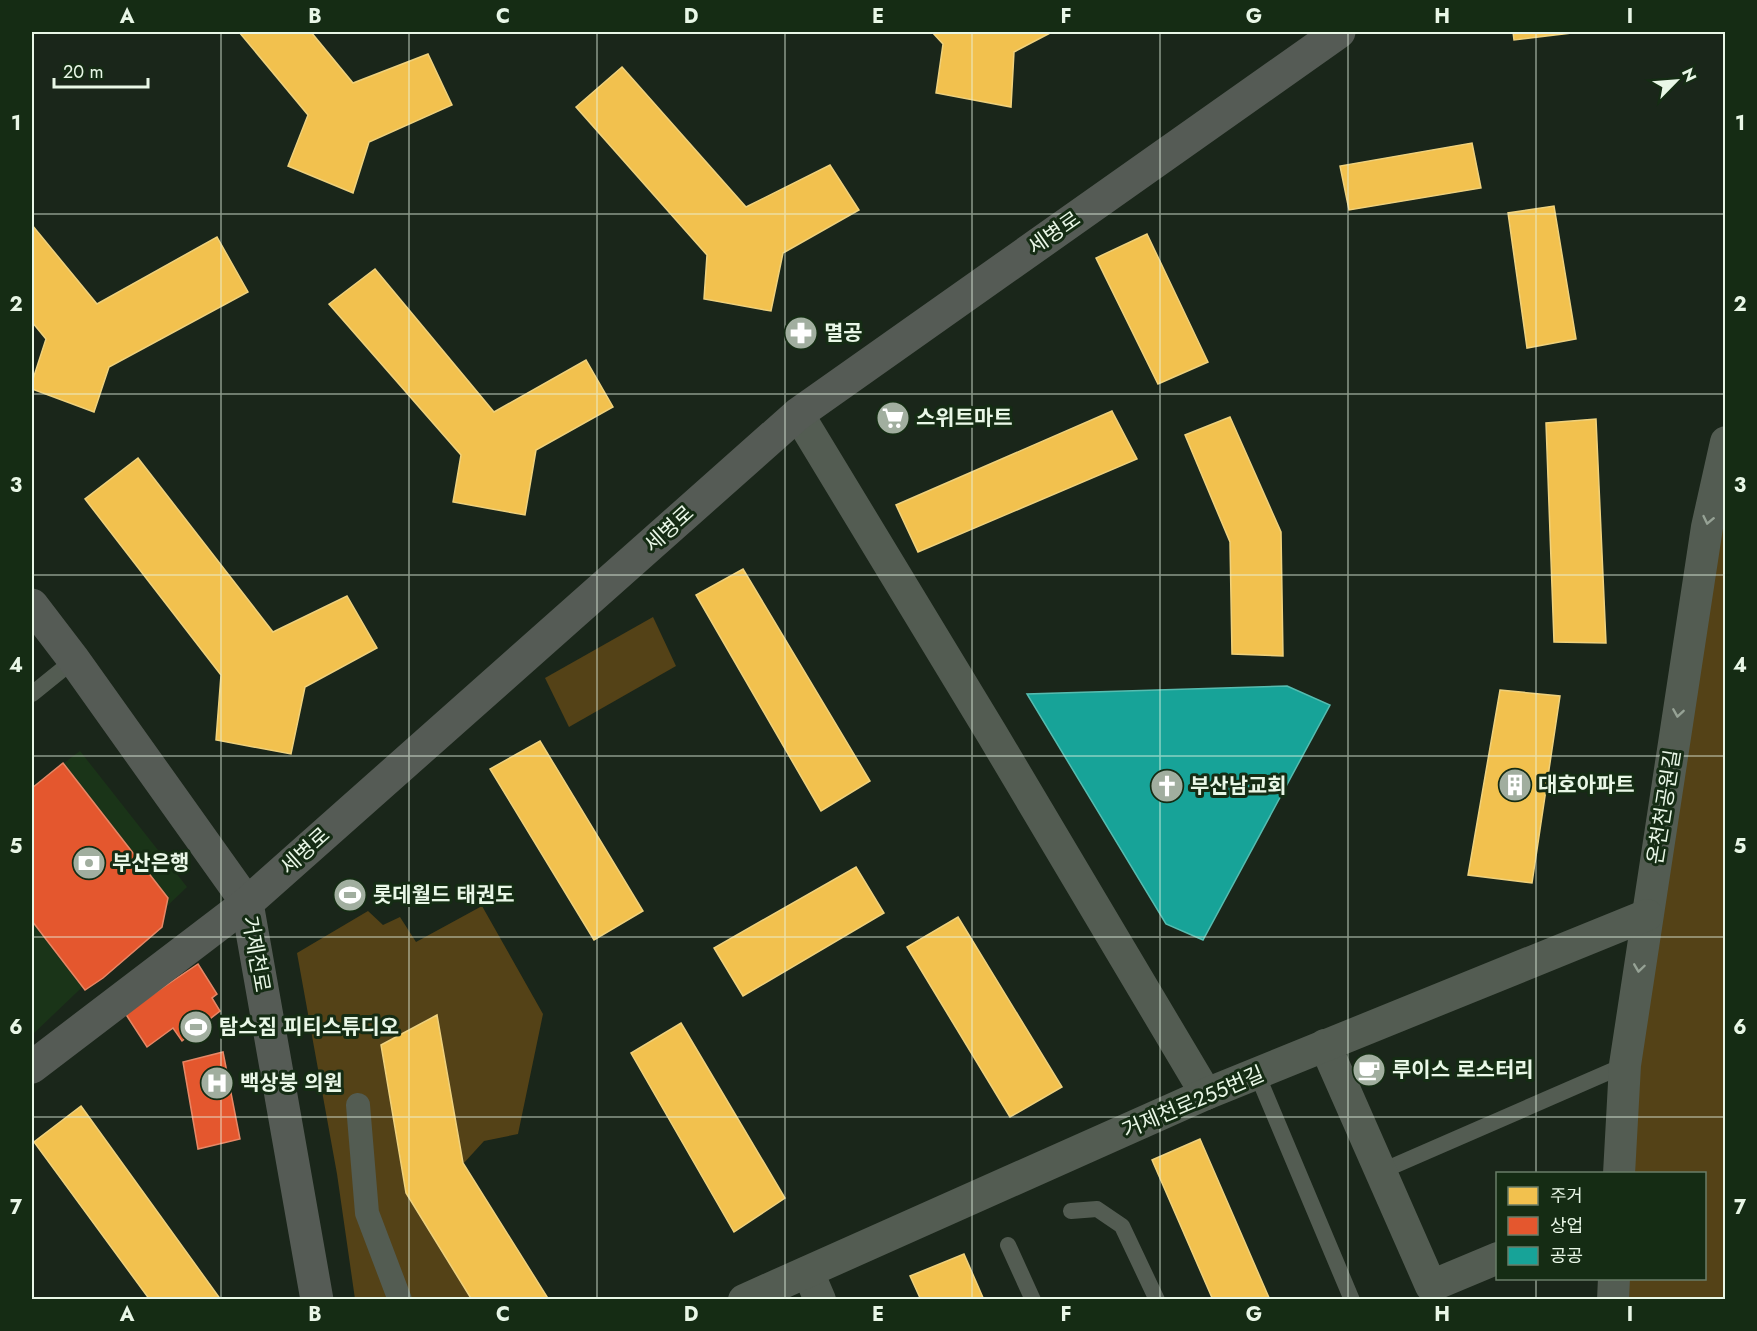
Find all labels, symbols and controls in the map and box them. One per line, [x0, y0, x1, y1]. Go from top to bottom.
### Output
text: A [119, 2, 135, 31]
text: B [308, 2, 322, 31]
text: C [496, 2, 510, 31]
text: D [684, 2, 698, 31]
text: E [872, 2, 884, 31]
text: F [1060, 2, 1072, 31]
text: G [1246, 2, 1262, 31]
text: H [1434, 2, 1450, 31]
text: I [1627, 2, 1633, 31]
scale bar [54, 51, 148, 89]
north arrow [1646, 51, 1706, 111]
text: 20 m [63, 59, 103, 85]
text: N [1676, 64, 1702, 85]
text: 1 [11, 109, 21, 138]
text: 1 [1735, 109, 1745, 138]
street label: 세병로 [1022, 204, 1086, 262]
text: 2 [9, 290, 23, 319]
text: 2 [1733, 290, 1747, 319]
pharmacy icon: 멸공 [783, 315, 819, 351]
place label: 멸공 [824, 318, 863, 348]
supermarket icon: 스위트마트 [875, 400, 911, 436]
place label: 스위트마트 [916, 403, 1013, 433]
text: 3 [10, 471, 22, 500]
text: 3 [1734, 471, 1746, 500]
street label: 세병로 [637, 498, 701, 560]
one-way arrow [1703, 515, 1716, 525]
text: 4 [9, 651, 23, 680]
text: 4 [1733, 651, 1747, 680]
one-way arrow [1673, 708, 1685, 717]
street label: 온천천공원길 [1640, 747, 1688, 867]
building icon: 대호아파트 [1497, 767, 1533, 803]
church icon: 부산남교회 [1149, 768, 1185, 804]
place label: 대호아파트 [1538, 770, 1635, 800]
place label: 부산남교회 [1190, 771, 1287, 801]
street label: 세병로 [273, 820, 337, 882]
text: 5 [10, 832, 23, 861]
text: 5 [1734, 832, 1747, 861]
bank icon: 부산은행 [71, 845, 107, 881]
place label: 부산은행 [112, 848, 189, 878]
sports icon: 롯데월드 태권도 [332, 877, 368, 913]
place label: 롯데월드 태권도 [373, 880, 515, 910]
street label: 거제천로 [235, 913, 277, 995]
one-way arrow [1634, 963, 1646, 972]
sports icon: 탐스짐 피티스튜디오 [178, 1009, 214, 1045]
place label: 탐스짐 피티스튜디오 [219, 1012, 399, 1042]
text: 6 [9, 1013, 23, 1042]
text: 6 [1733, 1013, 1747, 1042]
cafe icon: 루이스 로스터리 [1351, 1052, 1387, 1088]
place label: 루이스 로스터리 [1392, 1055, 1534, 1085]
street label: 거제천로255번길 [1117, 1059, 1269, 1145]
hospital icon: 백상붕 의원 [199, 1065, 235, 1101]
place label: 백상붕 의원 [240, 1068, 343, 1098]
legend [1496, 1172, 1706, 1280]
text: 주거 [1550, 1183, 1583, 1209]
text: 7 [10, 1193, 23, 1222]
text: 7 [1734, 1193, 1747, 1222]
text: 상업 [1550, 1213, 1583, 1239]
text: 공공 [1550, 1243, 1583, 1269]
text: A [119, 1300, 135, 1329]
text: B [308, 1300, 322, 1329]
text: C [496, 1300, 510, 1329]
text: D [684, 1300, 698, 1329]
text: E [872, 1300, 884, 1329]
text: F [1060, 1300, 1072, 1329]
text: G [1246, 1300, 1262, 1329]
text: H [1434, 1300, 1450, 1329]
text: I [1627, 1300, 1633, 1329]

